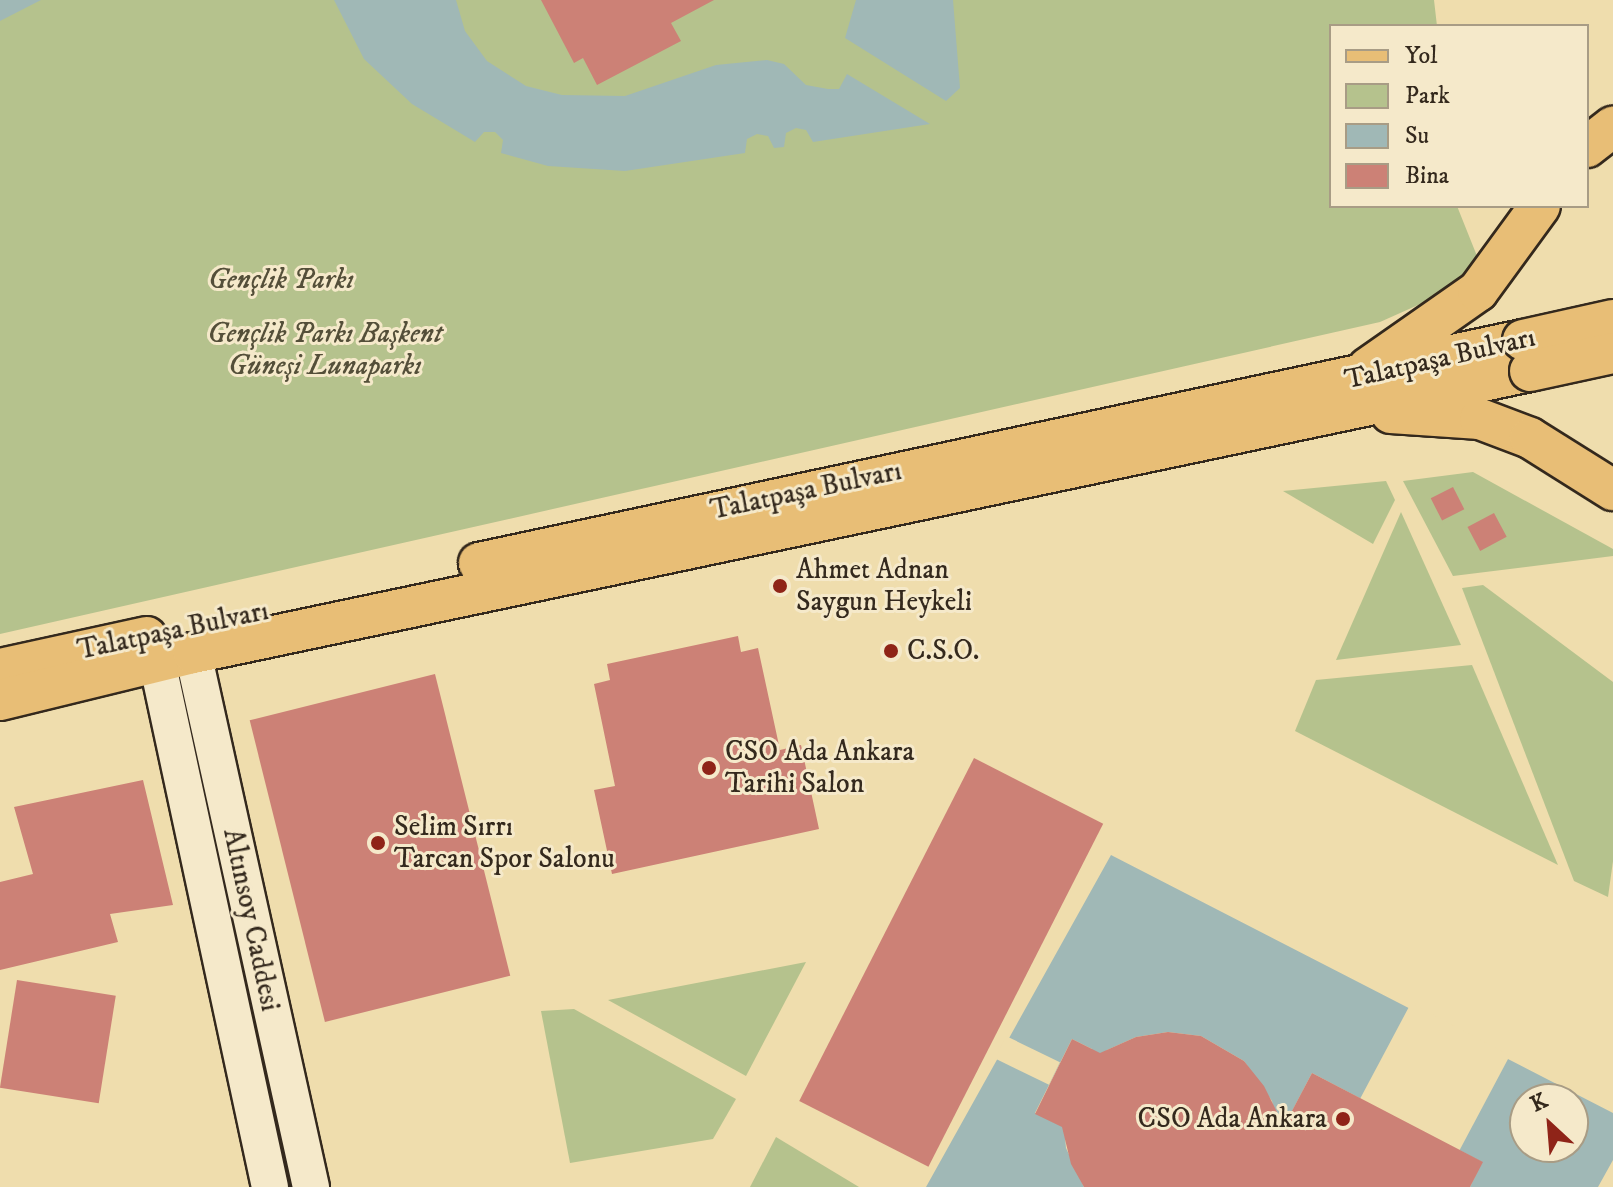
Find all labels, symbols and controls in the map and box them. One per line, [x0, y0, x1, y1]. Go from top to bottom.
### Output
legend [1329, 24, 1589, 208]
text: Yol [1405, 41, 1437, 71]
text: Park [1405, 81, 1450, 111]
text: Su [1405, 121, 1429, 151]
text: Bina [1405, 161, 1449, 191]
park label: Gençlik Parkı [208, 263, 354, 297]
park label: Gençlik Parkı Başkent Güneşi Lunaparkı [208, 317, 442, 383]
street label: Talatpaşa Bulvarı [1342, 321, 1538, 397]
street label: Talatpaşa Bulvarı [707, 454, 905, 528]
place label: Ahmet Adnan Saygun Heykeli [796, 553, 972, 619]
marker: Ahmet Adnan Saygun Heykeli [771, 577, 789, 595]
street label: Talatpaşa Bulvarı [74, 594, 272, 668]
place label: C.S.O. [907, 634, 979, 668]
marker: C.S.O. [882, 642, 900, 660]
place label: CSO Ada Ankara Tarihi Salon [725, 735, 914, 801]
marker: CSO Ada Ankara Tarihi Salon [700, 759, 718, 777]
place label: Selim Sırrı Tarcan Spor Salonu [394, 810, 615, 876]
street label: Altınsoy Caddesi [215, 826, 287, 1014]
marker: Selim Sırrı Tarcan Spor Salonu [369, 834, 387, 852]
north arrow [1509, 1083, 1589, 1163]
text: K [1526, 1087, 1552, 1118]
place label: CSO Ada Ankara [1138, 1102, 1327, 1136]
marker: CSO Ada Ankara [1334, 1110, 1352, 1128]

